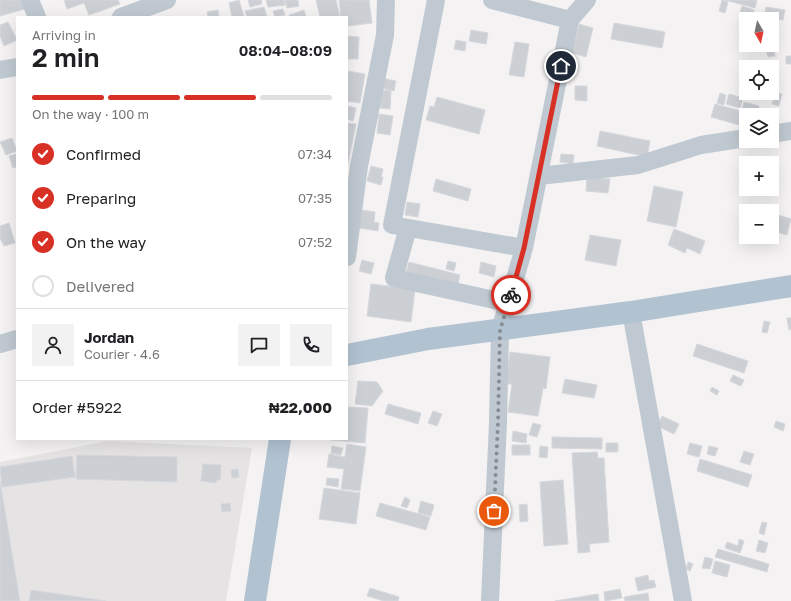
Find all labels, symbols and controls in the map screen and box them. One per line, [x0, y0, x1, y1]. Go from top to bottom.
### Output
north arrow [739, 12, 779, 52]
map controls [739, 12, 779, 244]
text: Arriving in [32, 27, 96, 43]
text: 08:04–08:09 [239, 41, 332, 59]
text: 2 min [32, 42, 100, 73]
pin [544, 49, 578, 83]
icon: home [550, 55, 572, 77]
button: locate [739, 60, 779, 100]
text: On the way · 100 m [32, 106, 149, 122]
button: layers [739, 108, 779, 148]
icon: check [32, 143, 54, 165]
text: Confirmed [66, 145, 141, 163]
text: 07:34 [298, 146, 332, 162]
button: + [739, 156, 779, 196]
icon: check [32, 187, 54, 209]
text: Preparing [66, 189, 136, 207]
text: 07:35 [298, 190, 332, 206]
button: − [739, 204, 779, 244]
icon: check [32, 231, 54, 253]
text: On the way [66, 233, 146, 251]
text: 07:52 [298, 234, 332, 250]
courier [491, 275, 531, 315]
text: Delivered [66, 277, 134, 295]
icon: bike [500, 284, 522, 306]
button: person [32, 324, 74, 366]
button: chat [238, 324, 280, 366]
button: phone [290, 324, 332, 366]
text: Jordan [84, 328, 134, 346]
text: Courier · 4.6 [84, 346, 160, 362]
text: Order #5922 [32, 398, 122, 416]
text: ₦22,000 [269, 398, 332, 416]
pin [477, 494, 511, 528]
icon: bag [483, 500, 505, 522]

